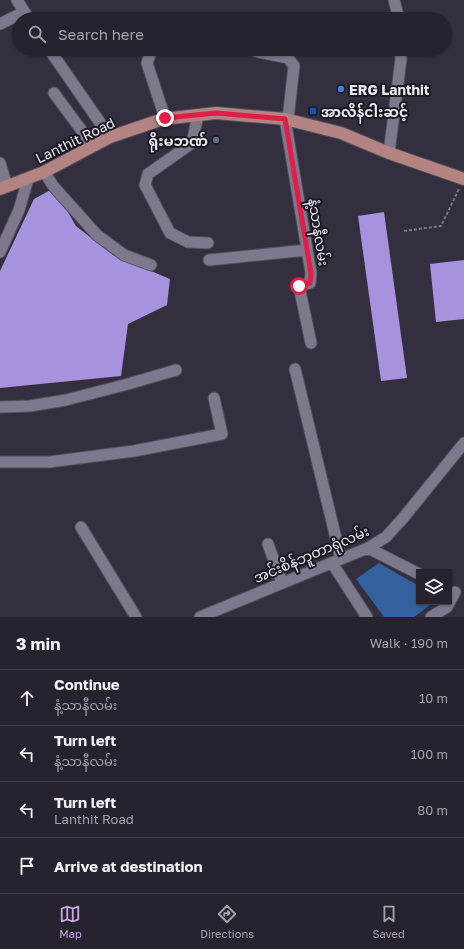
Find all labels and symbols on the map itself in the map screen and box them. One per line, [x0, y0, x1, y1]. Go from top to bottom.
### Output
place label: ERG Lanthit [349, 81, 430, 98]
marker: ERG Lanthit [336, 84, 346, 94]
place label: အာလိန်ငါးဆင့် [321, 102, 408, 124]
marker: အာလိန်ငါးဆင့် [308, 106, 318, 116]
route end [156, 109, 174, 127]
street label: Lanthit Road [33, 114, 117, 166]
place label: ရိုးမဘဏ် [149, 131, 208, 153]
marker: ရိုးမဘဏ် [211, 135, 221, 145]
street label: နံ့သာနီလမ်း [301, 197, 334, 268]
route start [290, 277, 308, 295]
street label: အင်းစိန်ဘူတာရုံလမ်း [250, 521, 373, 590]

